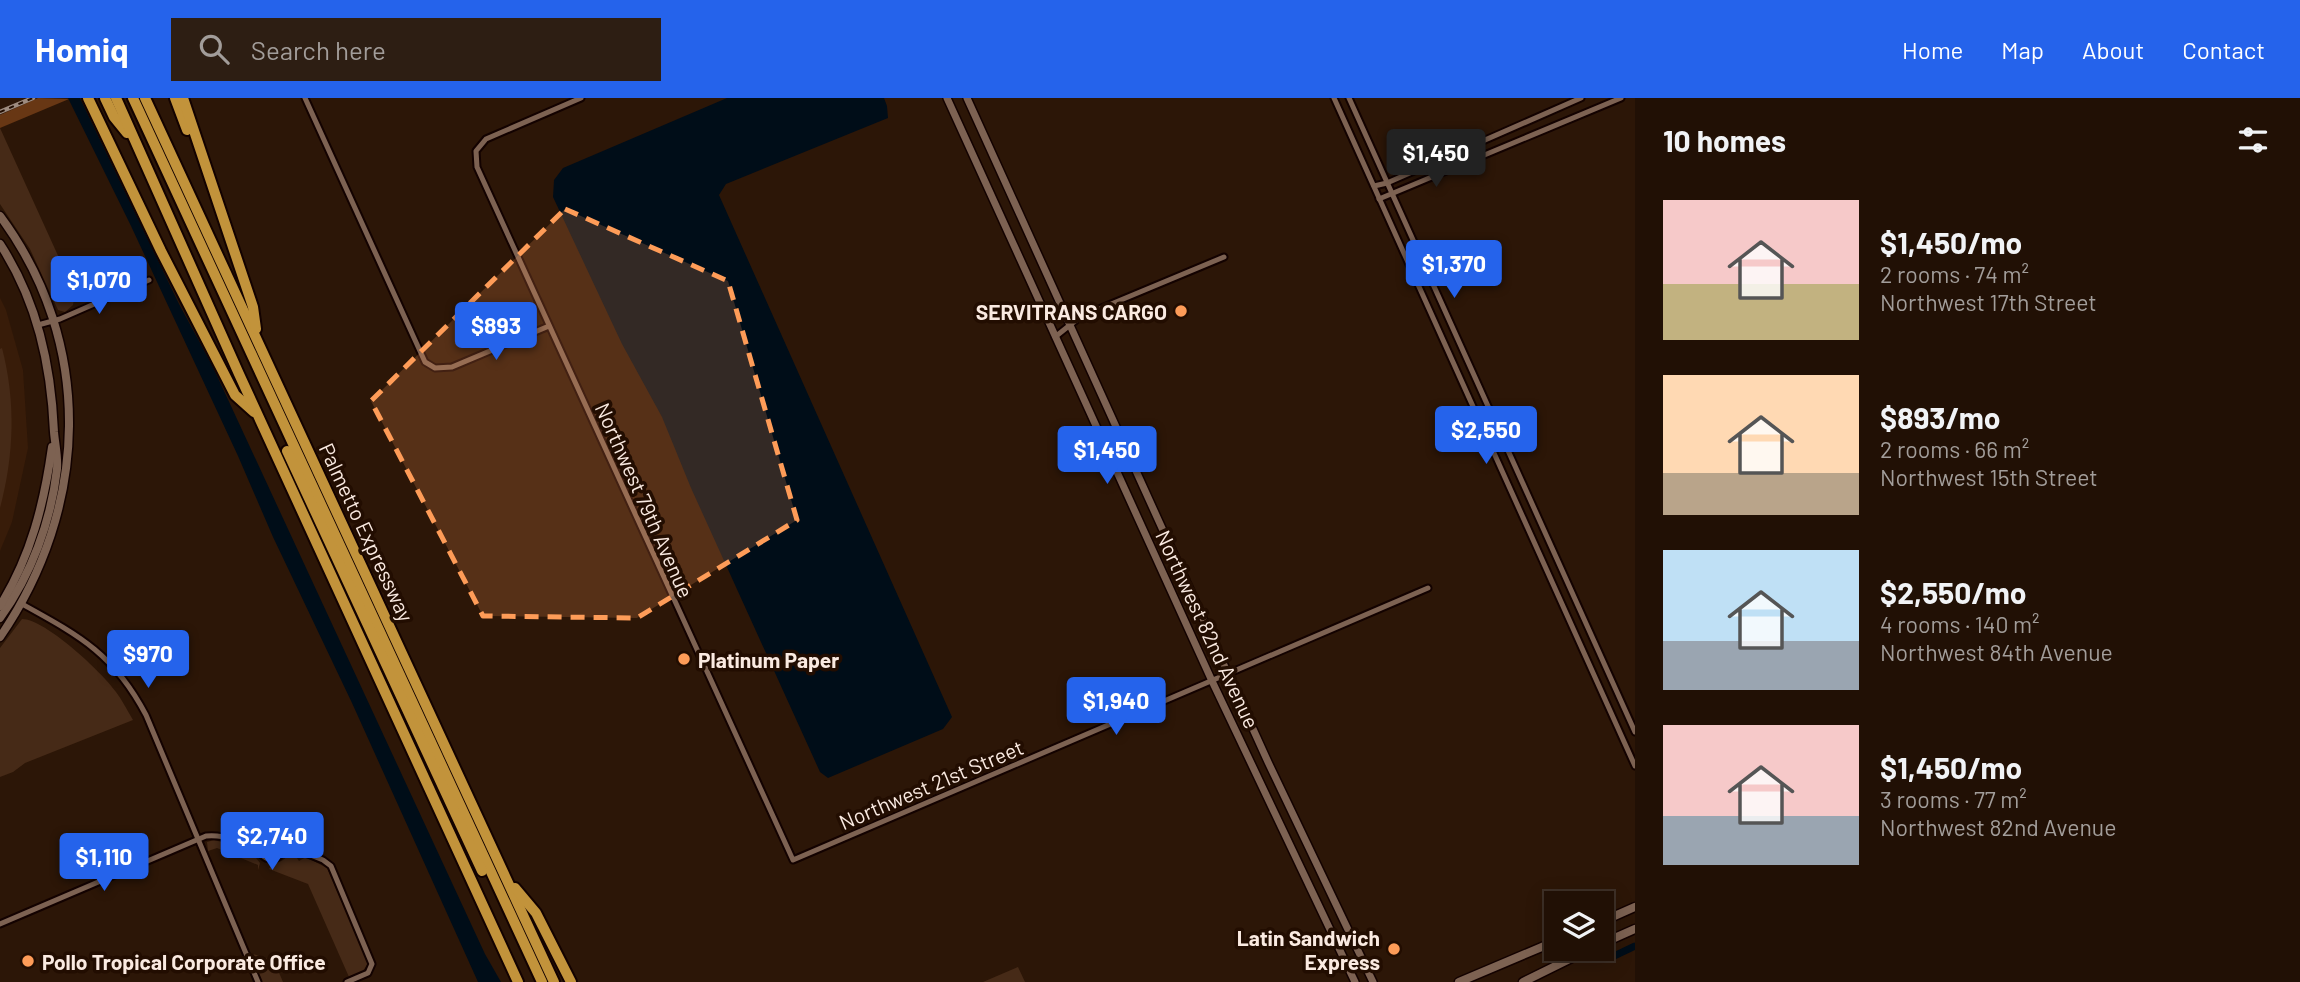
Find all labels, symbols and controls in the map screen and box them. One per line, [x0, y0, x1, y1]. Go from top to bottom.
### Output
search box [171, 18, 661, 81]
text: Homiq [35, 29, 129, 69]
icon: search [195, 30, 233, 68]
text: Search here [251, 34, 386, 65]
text: Home [1902, 35, 1963, 64]
text: Map [2001, 35, 2044, 64]
text: About [2082, 35, 2144, 64]
text: Contact [2182, 35, 2265, 64]
icon: filters [2234, 121, 2272, 159]
text: 10 homes [1663, 122, 1786, 158]
pin: $1,450 [1379, 130, 1493, 189]
text: $1,450 [1403, 138, 1469, 166]
text: $1,450/mo [1880, 224, 2022, 260]
icon: home [1719, 228, 1803, 312]
pin: $1,370 [1397, 240, 1511, 300]
text: $1,370 [1422, 249, 1486, 277]
pin: $1,070 [42, 256, 156, 316]
text: 2 rooms · 74 m² [1880, 260, 2029, 288]
text: $1,070 [67, 265, 131, 293]
text: Northwest 17th Street [1880, 288, 2097, 316]
place label: SERVITRANS CARGO [976, 299, 1167, 324]
pin: $893 [455, 302, 537, 362]
marker: SERVITRANS CARGO [1173, 303, 1189, 319]
text: $893 [471, 311, 521, 339]
street label: Northwest 79th Avenue [591, 399, 699, 601]
text: $893/mo [1880, 399, 2001, 435]
icon: home [1719, 403, 1803, 487]
pin: $2,550 [1429, 406, 1543, 466]
text: $2,550 [1451, 415, 1521, 443]
pin: $1,450 [1050, 426, 1164, 486]
text: $1,450 [1074, 435, 1140, 463]
text: 2 rooms · 66 m² [1880, 435, 2029, 463]
street label: Palmetto Expressway [315, 439, 419, 626]
text: Northwest 15th Street [1880, 463, 2098, 491]
street label: Northwest 82nd Avenue [1151, 526, 1265, 732]
text: $2,550/mo [1880, 574, 2026, 610]
icon: home [1719, 578, 1803, 662]
text: 4 rooms · 140 m² [1880, 610, 2040, 638]
pin: $970 [107, 630, 189, 690]
text: Northwest 84th Avenue [1880, 638, 2113, 666]
text: $970 [123, 639, 173, 667]
place label: Platinum Paper [698, 647, 839, 672]
marker: Platinum Paper [676, 651, 692, 667]
pin: $1,940 [1059, 678, 1173, 737]
text: $1,940 [1083, 686, 1149, 714]
street label: Northwest 21st Street [835, 734, 1027, 834]
text: $1,450/mo [1880, 749, 2022, 785]
icon: home [1719, 753, 1803, 837]
text: 3 rooms · 77 m² [1880, 785, 2027, 813]
pin: $2,740 [215, 812, 329, 872]
text: Northwest 82nd Avenue [1880, 813, 2116, 841]
text: $2,740 [237, 821, 307, 849]
pin: $1,110 [47, 834, 161, 893]
text: $1,110 [76, 842, 132, 870]
map controls [1544, 891, 1614, 961]
button: layers [1544, 891, 1614, 961]
place label: Latin Sandwich Express [1237, 925, 1380, 974]
marker: Latin Sandwich Express [1386, 941, 1402, 957]
place label: Pollo Tropical Corporate Office [42, 949, 326, 974]
marker: Pollo Tropical Corporate Office [20, 953, 36, 969]

